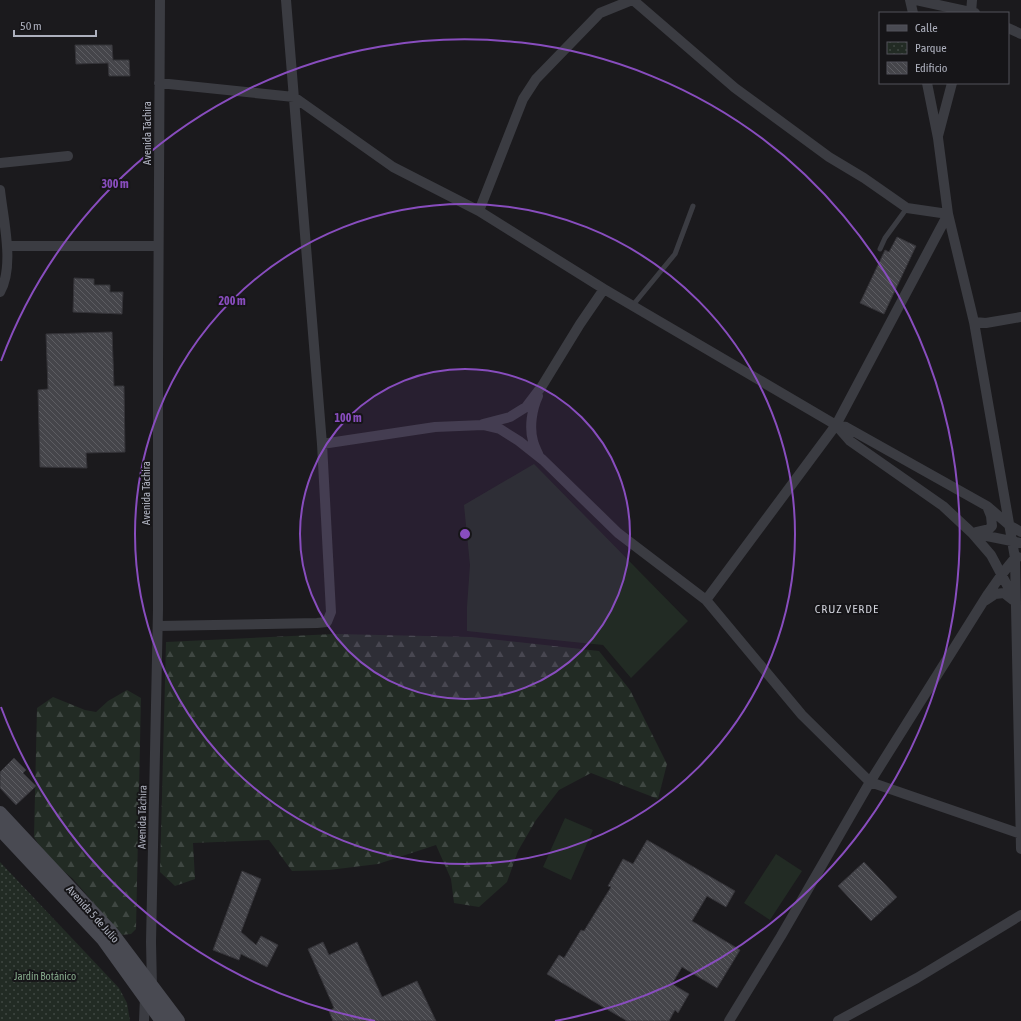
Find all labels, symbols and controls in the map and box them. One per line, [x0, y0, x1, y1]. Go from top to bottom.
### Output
scale bar [14, 12, 96, 38]
legend [879, 12, 1009, 84]
text: 50 m [20, 19, 42, 33]
text: Calle [915, 21, 938, 35]
text: Parque [915, 41, 947, 55]
text: Edificio [915, 61, 948, 75]
street label: Avenida Táchira [141, 101, 153, 165]
text: 300 m [101, 177, 129, 191]
text: 200 m [218, 294, 246, 308]
text: 100 m [334, 411, 362, 425]
street label: Avenida Táchira [140, 461, 152, 525]
centre of rings [458, 527, 472, 541]
district label: CRUZ VERDE [815, 602, 879, 616]
street label: Avenida Táchira [135, 785, 149, 849]
street label: Avenida 5 de Julio [64, 883, 122, 945]
park label: Jardín Botánico [14, 970, 76, 982]

